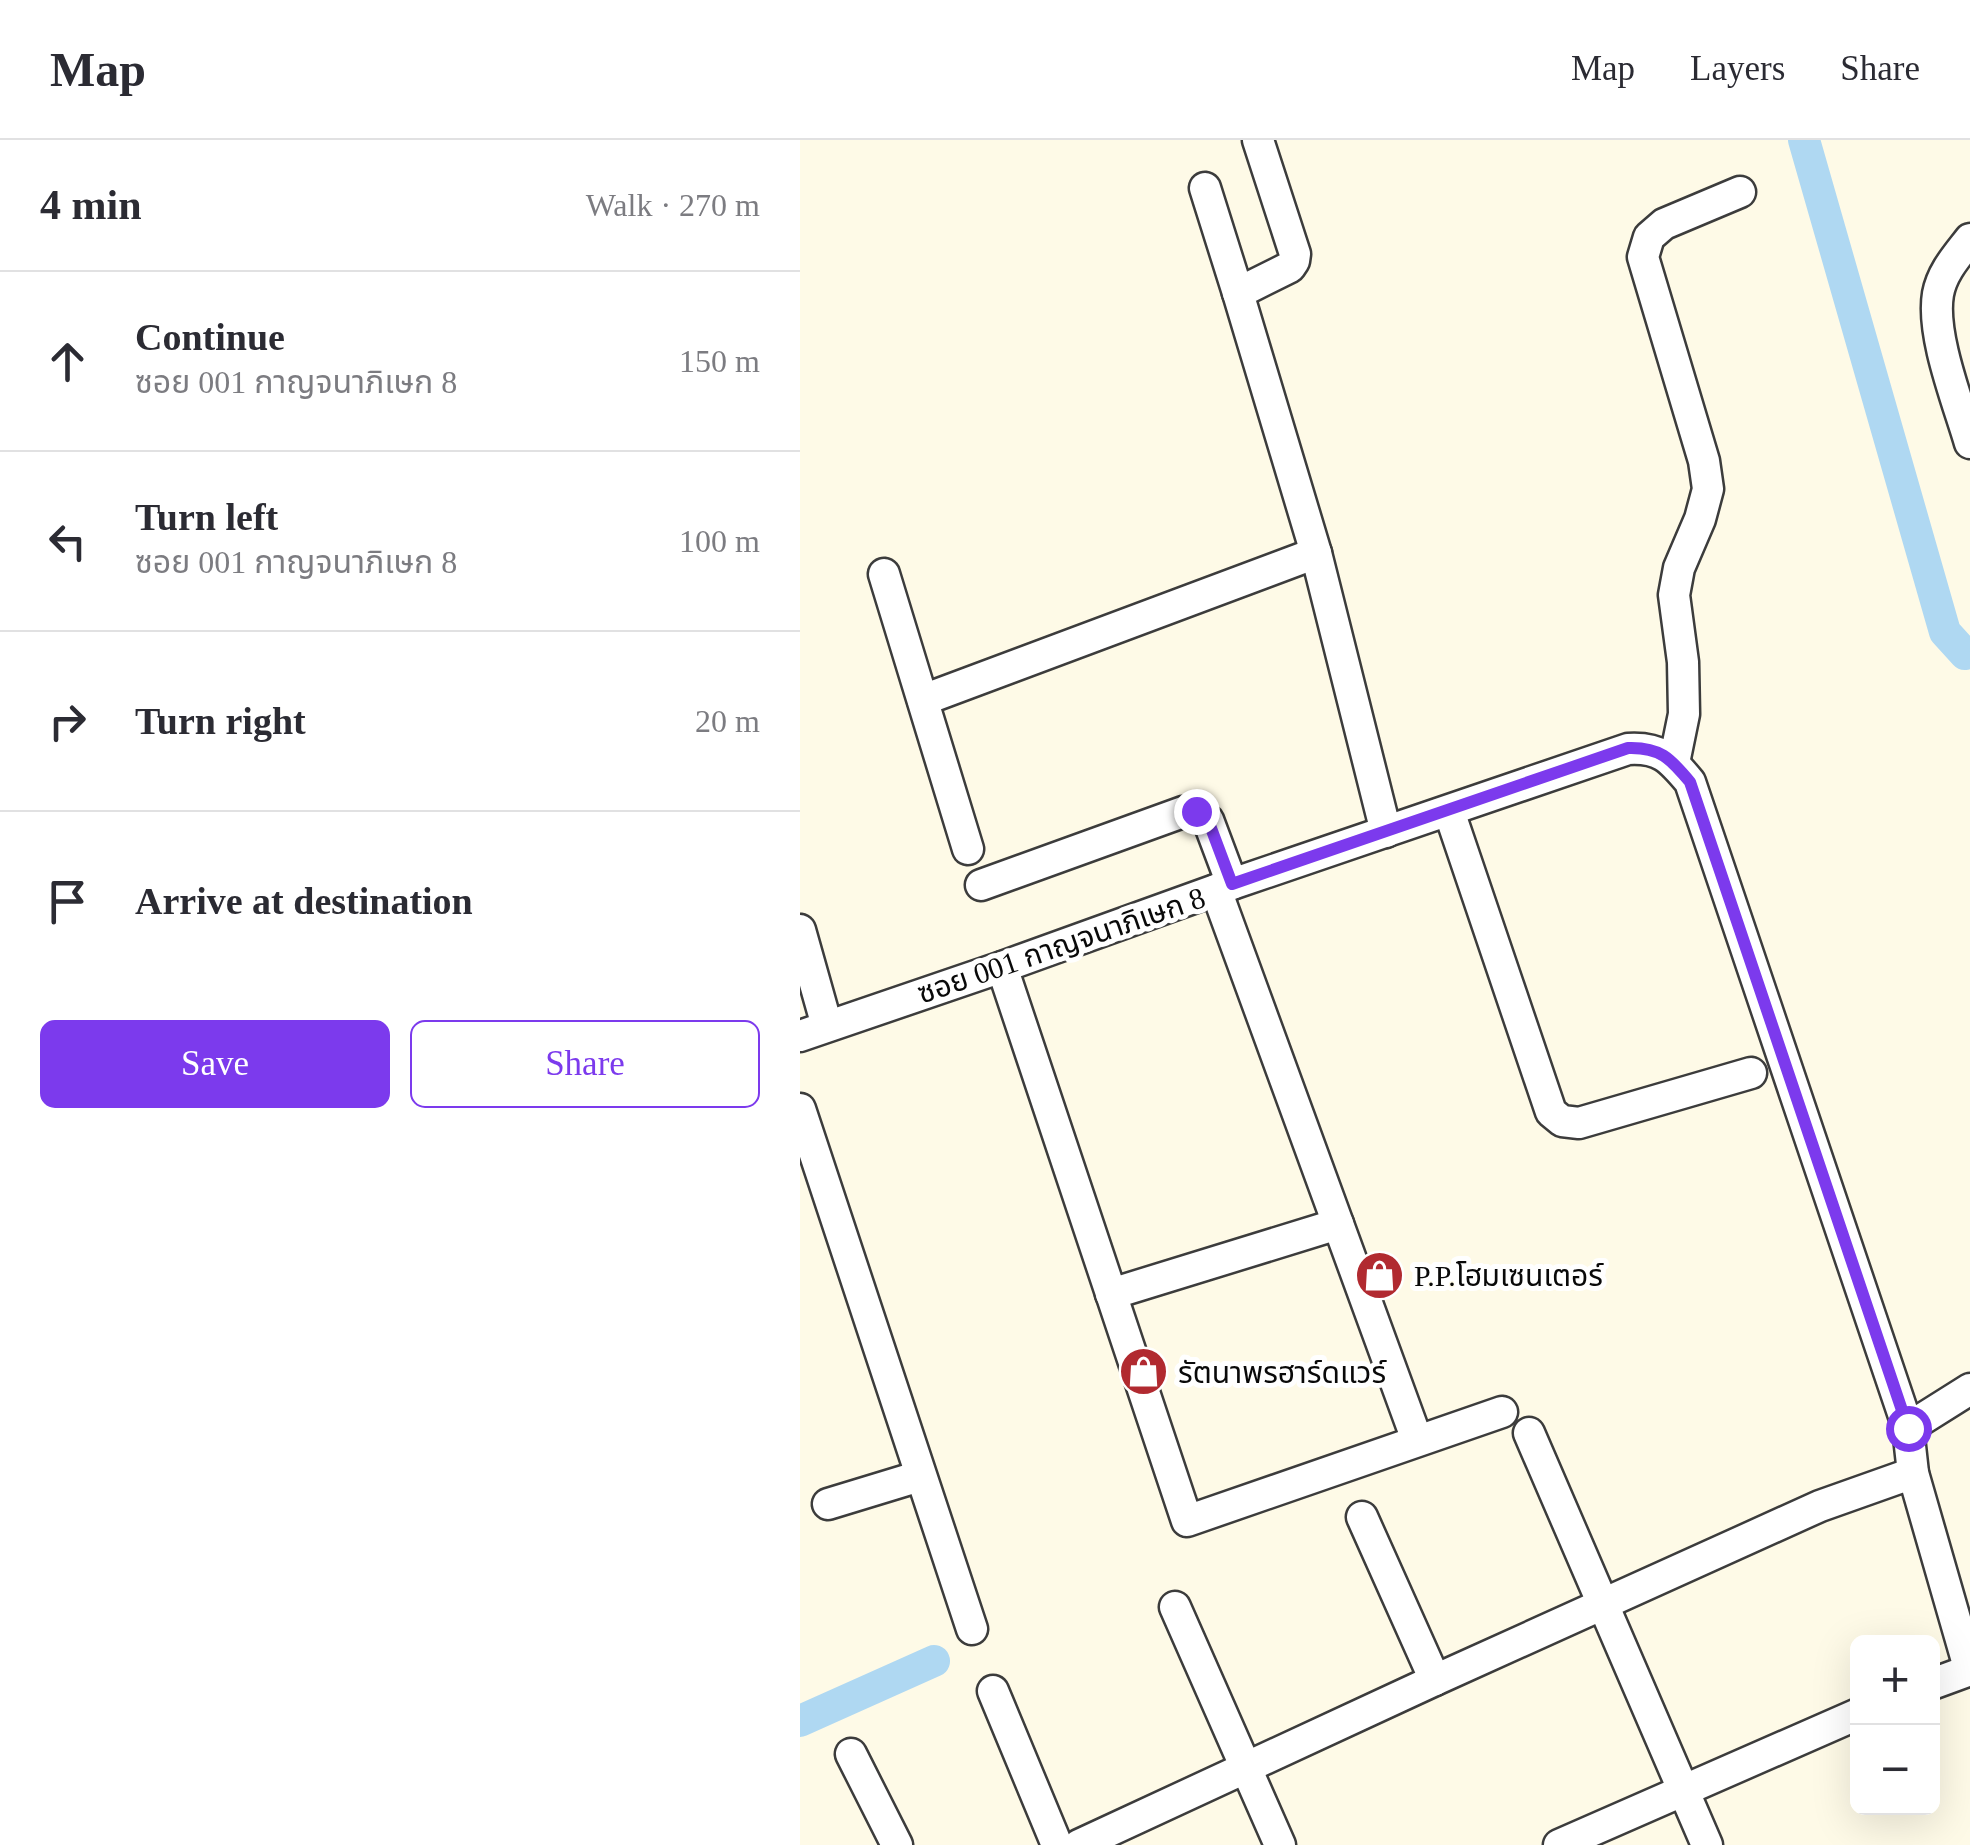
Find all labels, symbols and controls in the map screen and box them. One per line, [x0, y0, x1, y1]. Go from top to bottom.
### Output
text: Map [50, 43, 146, 96]
text: Map [1571, 49, 1635, 88]
text: Layers [1690, 49, 1785, 88]
text: Share [1840, 49, 1920, 88]
text: 4 min [40, 182, 142, 228]
text: Walk · 270 m [586, 187, 760, 223]
text: Continue [135, 316, 285, 358]
icon: ahead [40, 334, 95, 389]
text: 150 m [679, 343, 760, 379]
text: ซอย 001 กาญจนาภิเษก 8 [135, 364, 457, 400]
text: Turn left [135, 496, 278, 538]
icon: left [40, 514, 95, 569]
text: 100 m [679, 523, 760, 559]
text: ซอย 001 กาญจนาภิเษก 8 [135, 544, 457, 580]
icon: right [40, 694, 95, 749]
text: Turn right [135, 700, 306, 742]
text: 20 m [695, 703, 760, 739]
route end [1174, 789, 1220, 835]
icon: arrive [40, 874, 95, 929]
text: Arrive at destination [135, 880, 473, 922]
street label: ซอย 001 กาญจนาภิเษก 8 [913, 880, 1209, 1010]
button: Save [40, 1020, 390, 1108]
button: Share [410, 1020, 760, 1108]
shop icon: P.P.โฮมเซนเตอร์ [1353, 1249, 1405, 1301]
place label: P.P.โฮมเซนเตอร์ [1414, 1259, 1604, 1292]
shop icon: รัตนาพรฮาร์ดแวร์ [1117, 1346, 1169, 1398]
place label: รัตนาพรฮาร์ดแวร์ [1178, 1356, 1387, 1389]
route start [1886, 1406, 1932, 1452]
map controls [1850, 1635, 1940, 1815]
button: + [1850, 1635, 1940, 1725]
button: − [1850, 1725, 1940, 1815]

